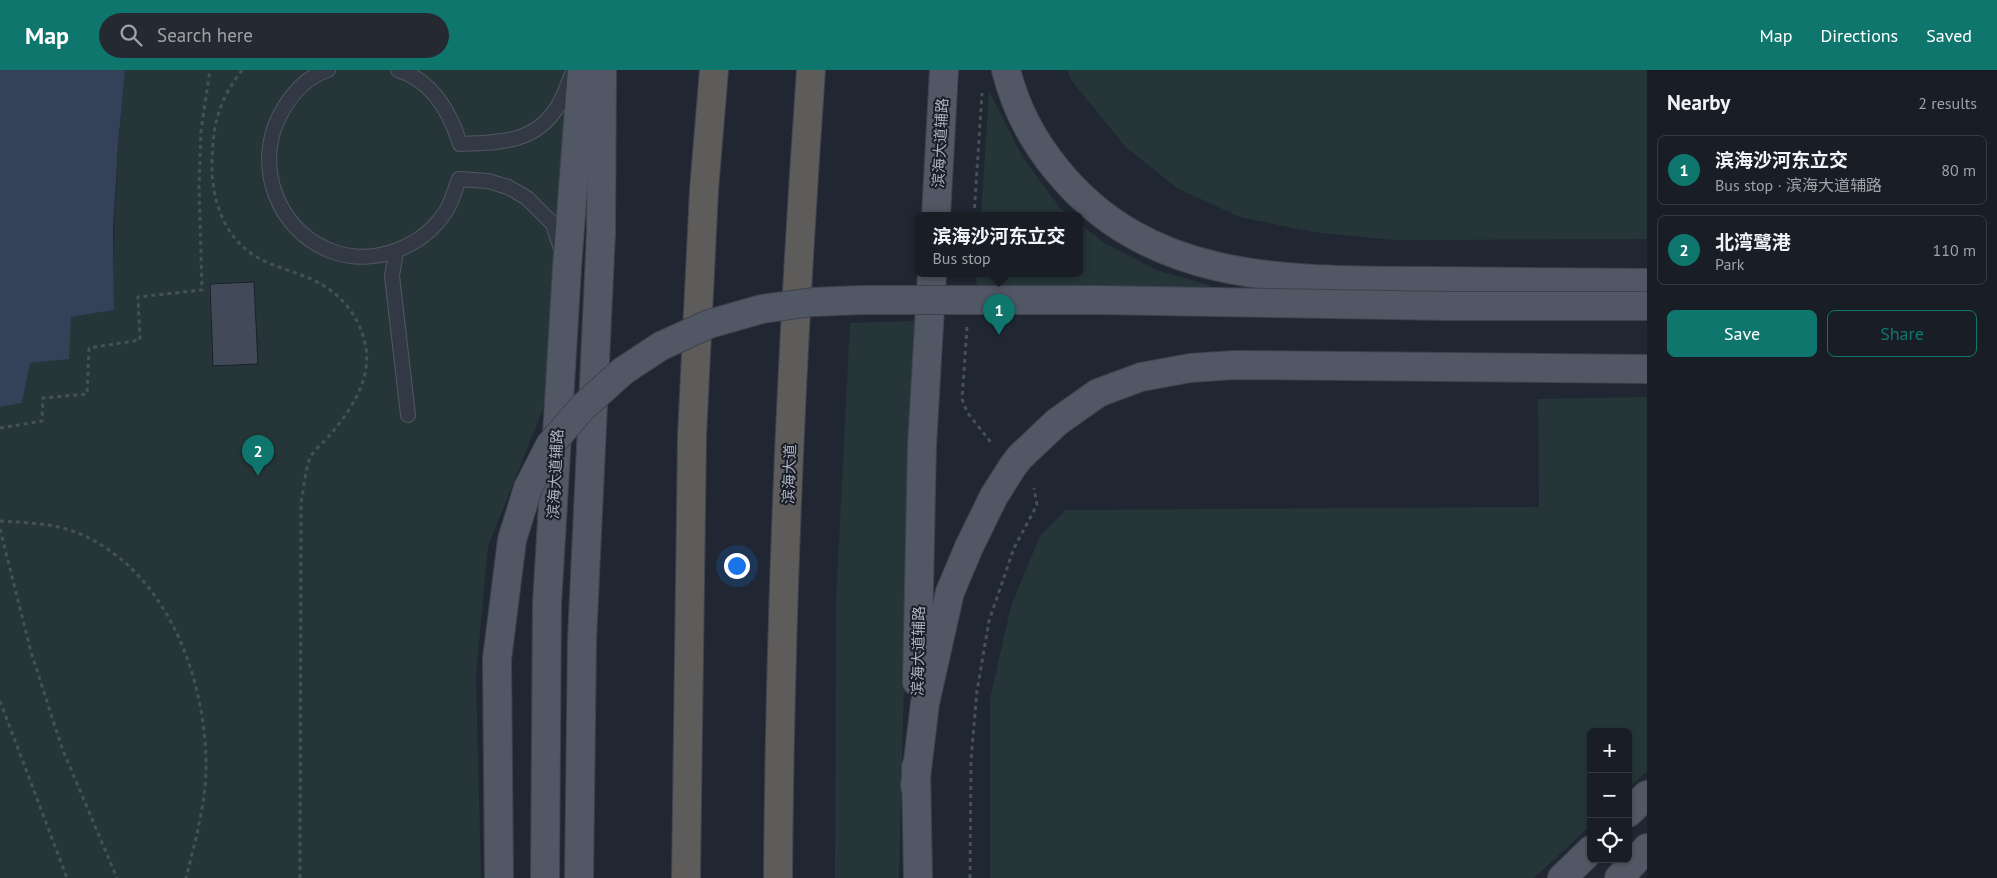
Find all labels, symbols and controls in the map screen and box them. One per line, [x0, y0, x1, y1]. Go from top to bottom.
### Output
search box [99, 13, 449, 58]
text: Map [25, 20, 69, 51]
icon: search [117, 21, 145, 49]
text: Search here [157, 23, 253, 47]
text: Map [1760, 24, 1792, 47]
text: Directions [1820, 24, 1898, 47]
text: Saved [1926, 24, 1972, 47]
text: Nearby [1667, 89, 1730, 116]
text: 2 results [1918, 93, 1977, 113]
street label: 滨海大道辅路 [928, 98, 952, 188]
text: 滨海沙河东立交 [1715, 148, 1848, 172]
text: 1 [1679, 160, 1689, 180]
text: 80 m [1941, 160, 1976, 180]
text: Bus stop · 滨海大道辅路 [1715, 175, 1882, 195]
popup [915, 212, 1083, 277]
text: 滨海沙河东立交 [932, 224, 1066, 248]
text: 北湾鹭港 [1715, 230, 1791, 254]
text: 2 [1679, 240, 1689, 260]
text: 110 m [1933, 240, 1976, 260]
text: Bus stop [932, 248, 991, 268]
text: Park [1715, 254, 1744, 274]
pin: 1 [983, 294, 1015, 335]
button: Save [1667, 310, 1817, 357]
button: Share [1827, 310, 1977, 357]
street label: 滨海大道辅路 [543, 429, 567, 519]
pin: 2 [242, 435, 274, 476]
street label: 滨海大道 [778, 444, 800, 504]
your location [724, 553, 750, 579]
street label: 滨海大道辅路 [908, 606, 928, 696]
map controls [1587, 728, 1632, 863]
button: + [1587, 728, 1632, 773]
button: − [1587, 773, 1632, 818]
button: locate [1587, 818, 1632, 863]

